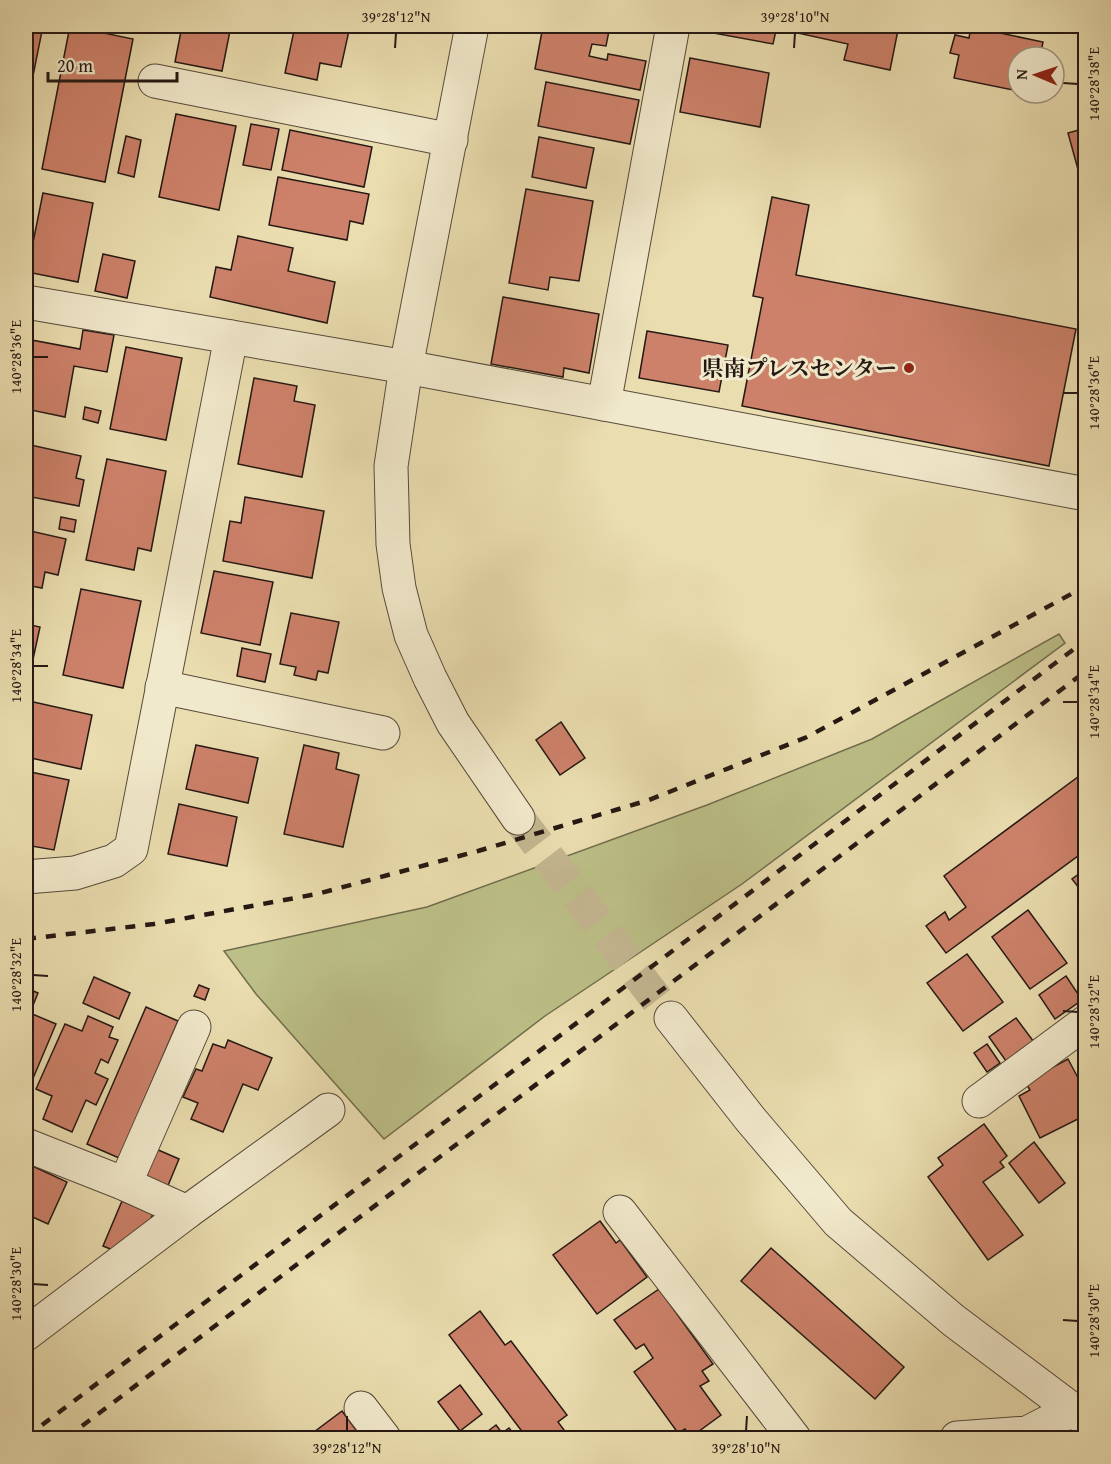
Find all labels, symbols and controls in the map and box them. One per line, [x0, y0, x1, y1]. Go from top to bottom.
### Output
text: 39°28'12"N [362, 6, 431, 27]
text: 39°28'10"N [761, 6, 830, 27]
scale bar [48, 45, 177, 83]
north arrow [1006, 45, 1066, 105]
text: 140°28'38"E [1083, 47, 1104, 121]
text: 20 m [57, 52, 93, 79]
text: N [1009, 68, 1033, 80]
text: 140°28'36"E [5, 320, 26, 394]
place label: 県南プレスセンター [701, 352, 897, 384]
text: 140°28'36"E [1083, 356, 1104, 430]
marker: 県南プレスセンター [902, 361, 916, 375]
text: 140°28'34"E [5, 629, 26, 703]
text: 140°28'34"E [1083, 665, 1104, 739]
text: 140°28'32"E [5, 938, 26, 1012]
text: 140°28'32"E [1083, 975, 1104, 1049]
text: 140°28'30"E [5, 1247, 26, 1321]
text: 140°28'30"E [1083, 1284, 1104, 1358]
text: 39°28'12"N [313, 1437, 382, 1458]
text: 39°28'10"N [712, 1437, 781, 1458]

